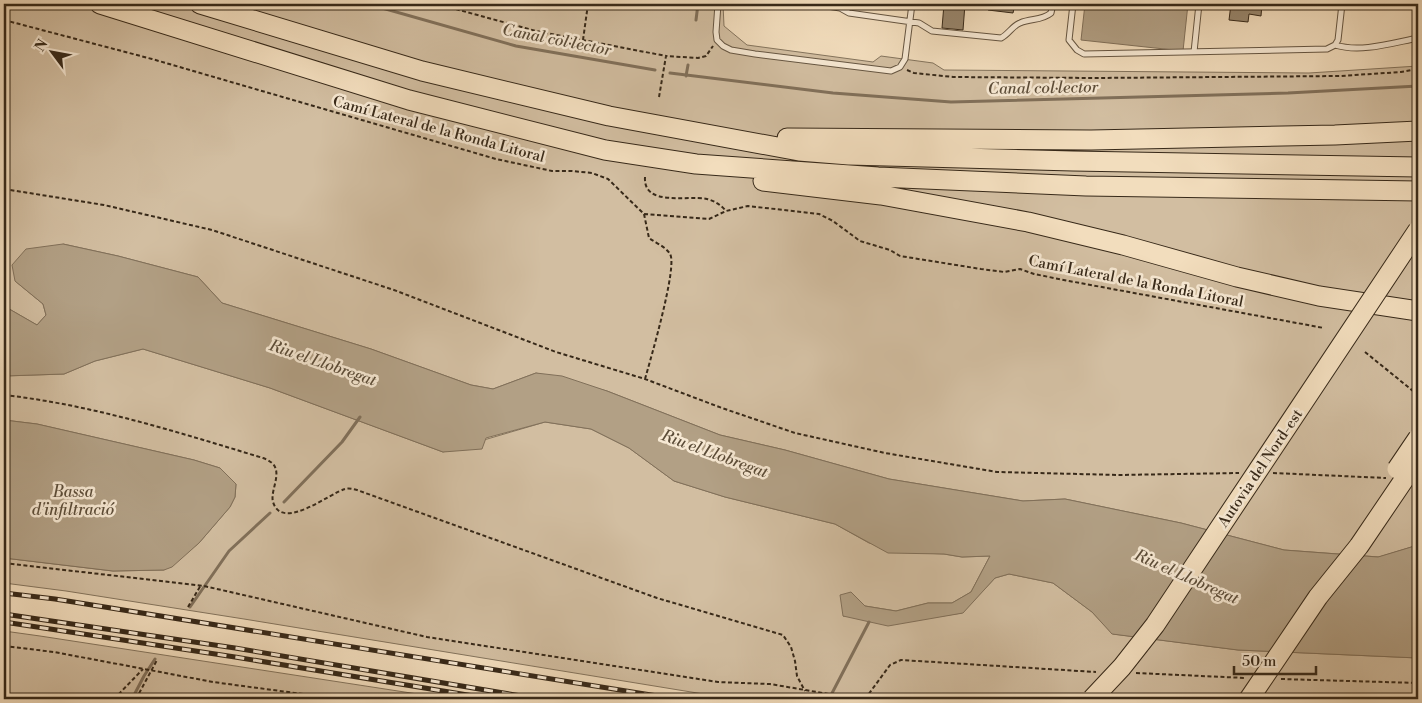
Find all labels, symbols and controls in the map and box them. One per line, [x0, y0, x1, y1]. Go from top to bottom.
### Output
water label: Canal col·lector [501, 20, 614, 61]
north arrow [28, 28, 78, 78]
text: N [31, 36, 52, 55]
water label: Canal col·lector [988, 77, 1100, 99]
street label: Camí Lateral de la Ronda Litoral [331, 92, 548, 167]
street label: Camí Lateral de la Ronda Litoral [1027, 251, 1246, 312]
water label: Riu el Llobregat [266, 335, 379, 391]
street label: Autovia del Nord-est [1213, 405, 1307, 532]
water label: Riu el Llobregat [658, 425, 771, 483]
water label: Bassa d'infiltració [32, 482, 115, 520]
water label: Riu el Llobregat [1131, 545, 1242, 609]
scale bar [1234, 643, 1317, 675]
text: 50 m [1242, 652, 1276, 671]

